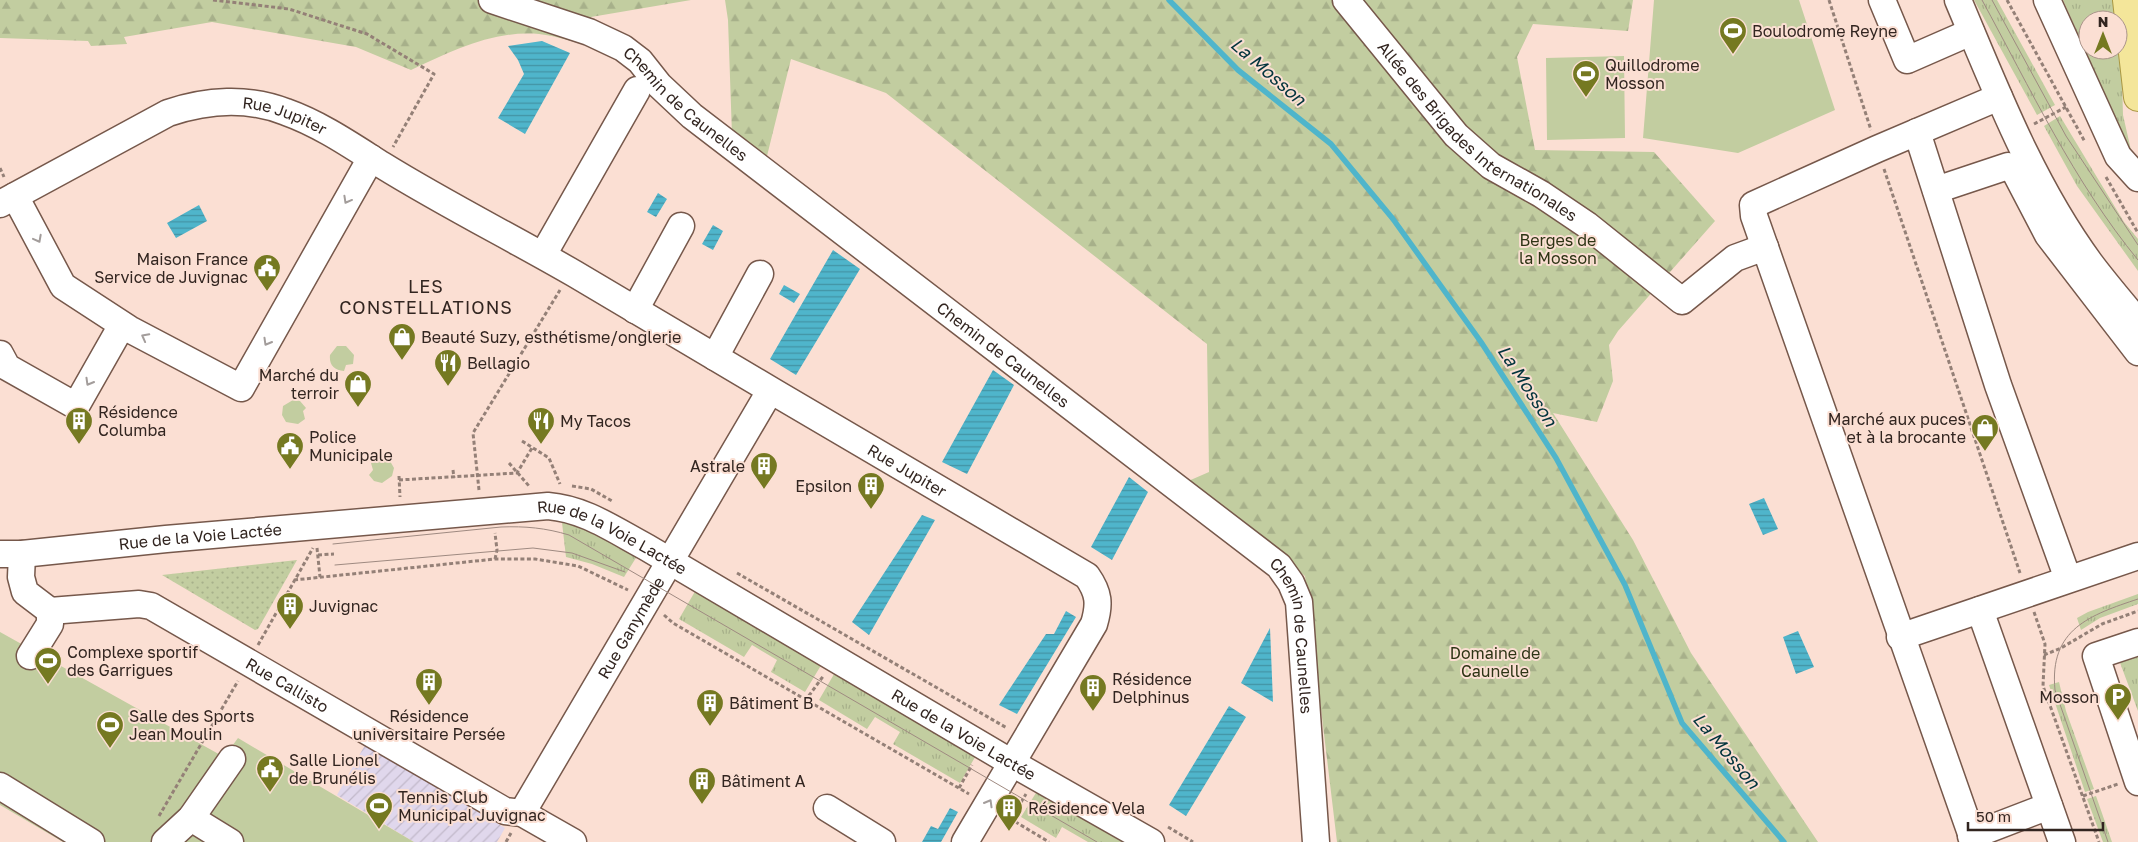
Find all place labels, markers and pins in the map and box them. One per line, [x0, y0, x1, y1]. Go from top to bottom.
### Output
sports icon: Boulodrome Reyne [1718, 16, 1748, 55]
place label: Boulodrome Reyne [1752, 21, 1897, 41]
place label: Quillodrome Mosson [1605, 55, 1699, 93]
sports icon: Quillodrome Mosson [1571, 59, 1601, 98]
place label: Maison France Service de Juvignac [94, 249, 248, 287]
public building icon: Maison France Service de Juvignac [252, 253, 282, 292]
shop icon: Beauté Suzy, esthétisme/onglerie [387, 322, 417, 361]
place label: Beauté Suzy, esthétisme/onglerie [421, 327, 681, 347]
restaurant icon: Bellagio [433, 348, 463, 387]
place label: Bellagio [467, 353, 530, 373]
place label: Marché du terroir [259, 365, 339, 403]
shop icon: Marché du terroir [343, 369, 373, 408]
place label: Résidence Columba [98, 402, 178, 440]
building icon: Résidence Columba [64, 406, 94, 445]
restaurant icon: My Tacos [526, 406, 556, 445]
place label: Marché aux puces et à la brocante [1828, 409, 1966, 447]
place label: My Tacos [560, 411, 631, 431]
shop icon: Marché aux puces et à la brocante [1970, 413, 2000, 452]
place label: Police Municipale [309, 427, 393, 465]
public building icon: Police Municipale [275, 431, 305, 470]
building icon: Astrale [749, 451, 779, 490]
place label: Astrale [690, 456, 745, 476]
building icon: Epsilon [856, 471, 886, 510]
place label: Epsilon [795, 476, 852, 496]
building icon: Juvignac [275, 591, 305, 630]
place label: Juvignac [309, 596, 379, 616]
place label: Complexe sportif des Garrigues [67, 642, 198, 680]
sports icon: Complexe sportif des Garrigues [33, 646, 63, 685]
building icon: Résidence universitaire Persée [414, 667, 444, 706]
place label: Résidence Delphinus [1112, 669, 1192, 707]
building icon: Résidence Delphinus [1078, 673, 1108, 712]
parking icon: Mosson [2103, 682, 2133, 721]
place label: Mosson [2039, 687, 2099, 707]
building icon: Bâtiment B [695, 688, 725, 727]
place label: Bâtiment B [729, 693, 814, 713]
place label: Salle des Sports Jean Moulin [129, 706, 254, 744]
place label: Résidence universitaire Persée [353, 706, 505, 744]
sports icon: Salle des Sports Jean Moulin [95, 710, 125, 749]
place label: Salle Lionel de Brunélis [289, 750, 379, 788]
public building icon: Salle Lionel de Brunélis [255, 754, 285, 793]
building icon: Bâtiment A [687, 766, 717, 805]
place label: Bâtiment A [721, 771, 806, 791]
place label: Tennis Club Municipal Juvignac [398, 787, 546, 825]
sports icon: Tennis Club Municipal Juvignac [364, 791, 394, 830]
building icon: Résidence Vela [994, 793, 1024, 832]
place label: Résidence Vela [1028, 798, 1145, 818]

